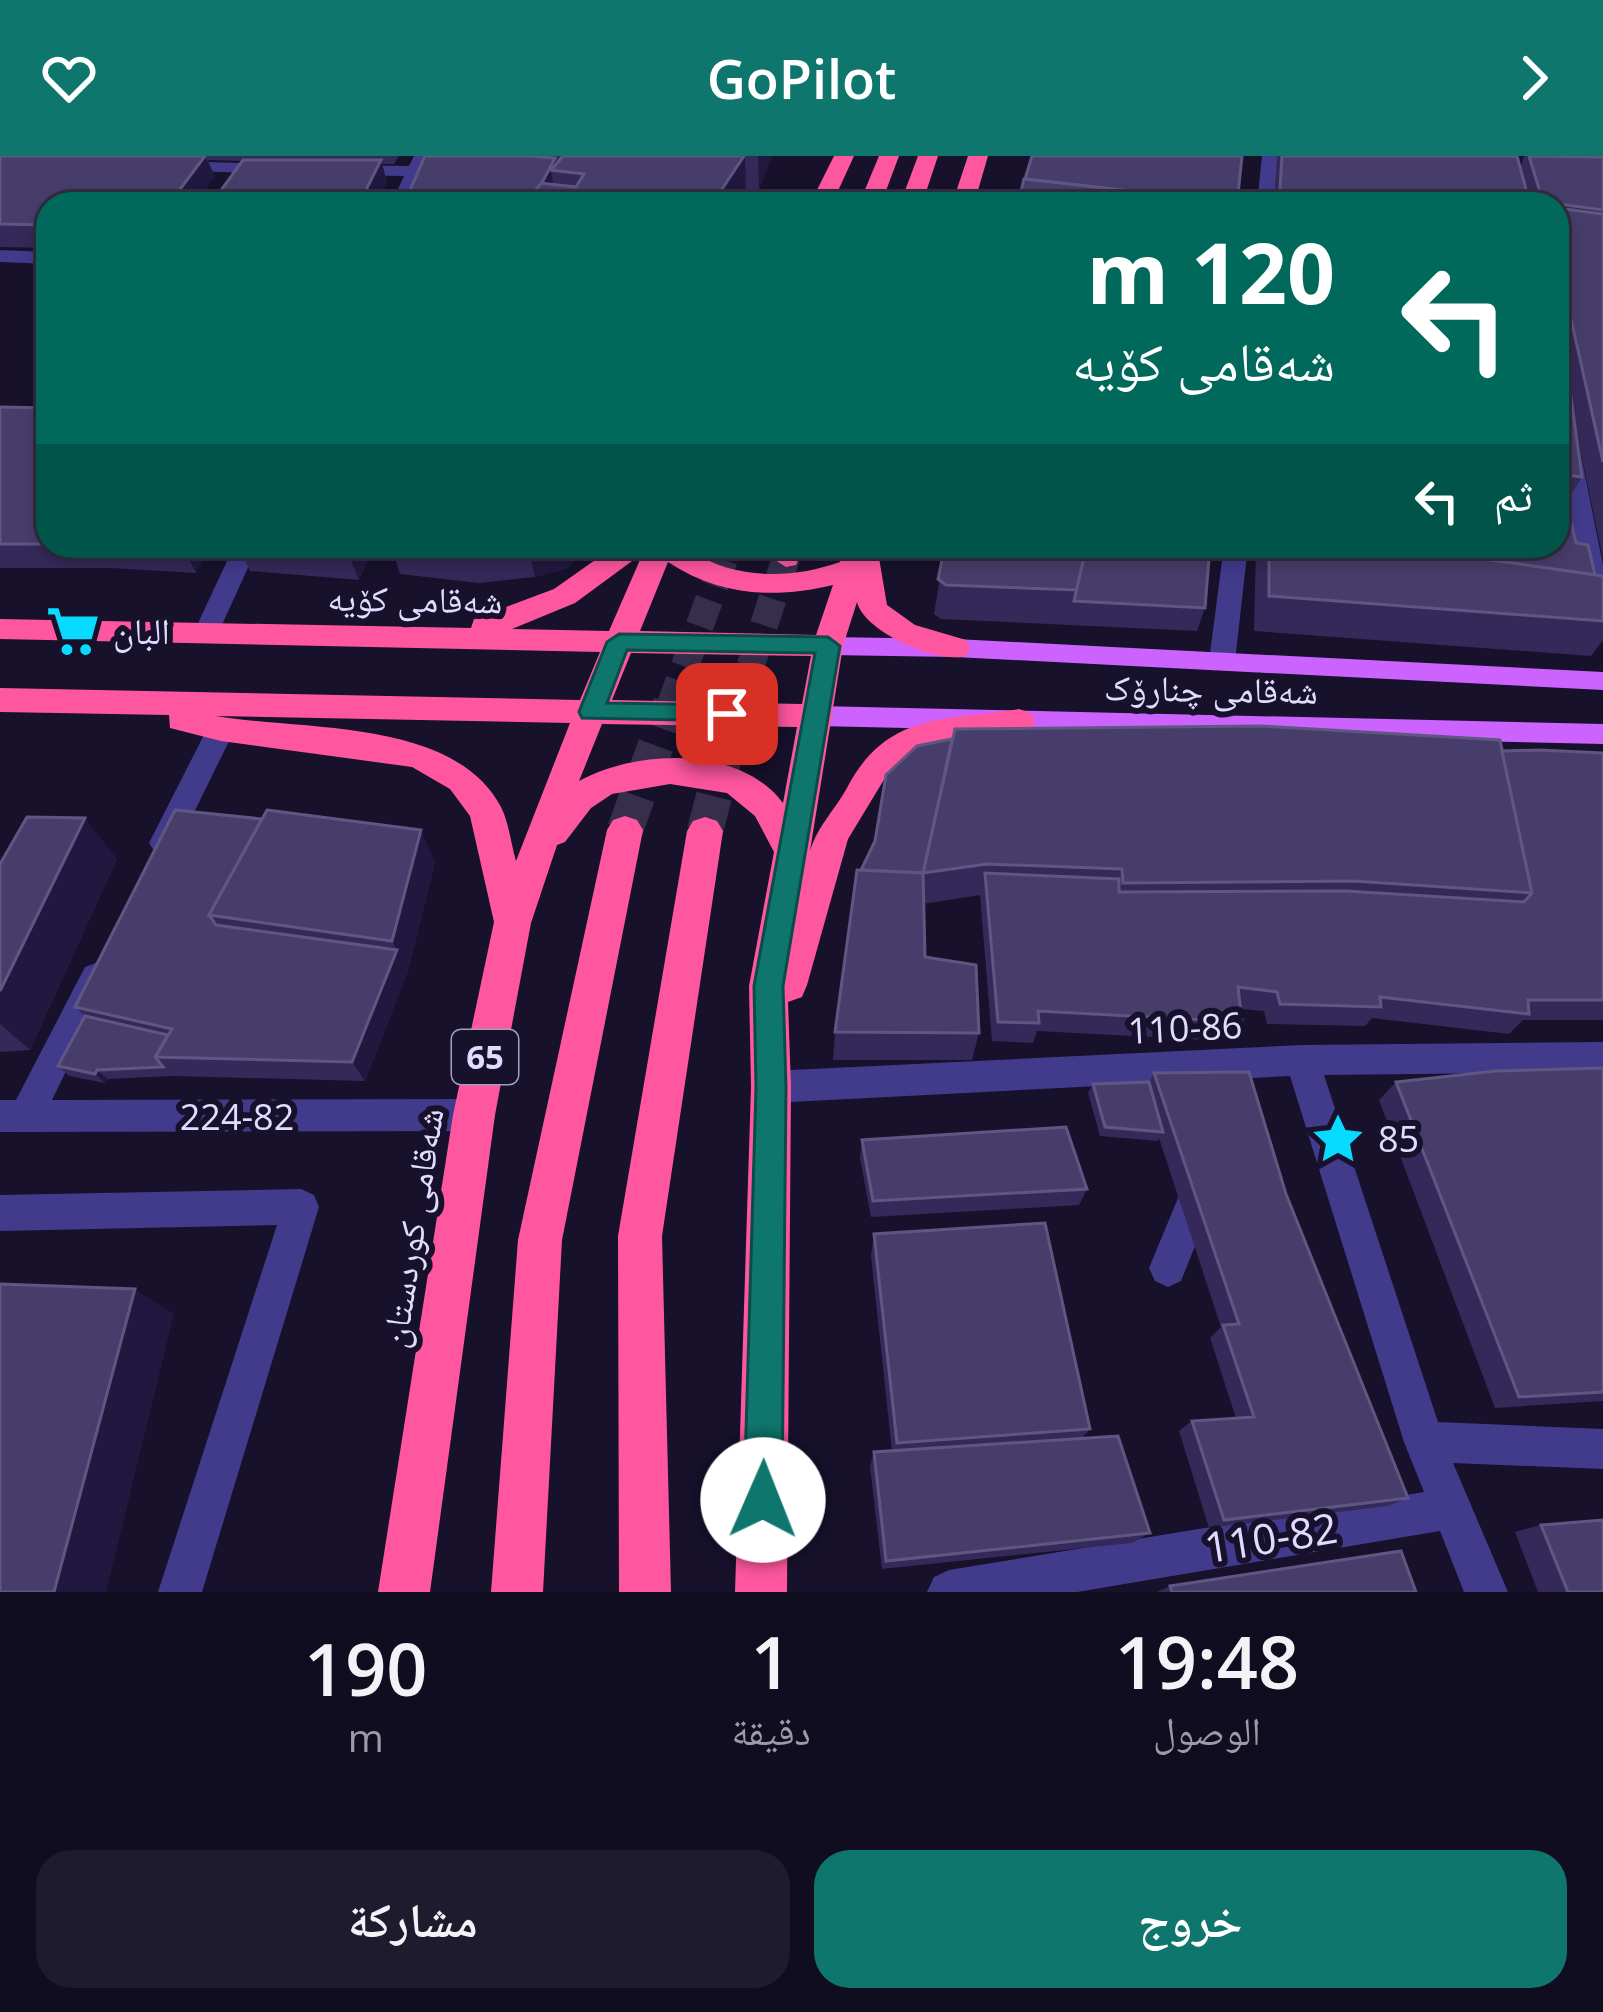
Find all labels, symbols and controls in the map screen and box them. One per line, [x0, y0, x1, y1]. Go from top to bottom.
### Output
text: GoPilot [707, 41, 896, 115]
icon: heart [36, 45, 102, 111]
icon: forward [1501, 45, 1567, 111]
text: 120 m [1087, 214, 1335, 329]
icon: left [1377, 240, 1533, 396]
text: شەقامی کۆیە [1072, 323, 1335, 397]
text: ثم [1494, 463, 1533, 524]
icon: left [1404, 468, 1470, 534]
street label: شەقامی کۆیە [327, 572, 503, 625]
supermarket icon: البان [44, 602, 102, 660]
place label: البان [113, 606, 170, 655]
street label: شەقامی چنارۆک [1104, 662, 1318, 715]
pin [676, 663, 778, 765]
icon: arrive [694, 681, 760, 747]
street label: 110-86 [1127, 1000, 1243, 1055]
road number: 65 [452, 1030, 518, 1084]
street label: 224-82 [180, 1092, 294, 1141]
street label: شەقامی کوردستان [368, 1105, 455, 1351]
place icon: 85 [1309, 1110, 1367, 1168]
place label: 85 [1378, 1114, 1419, 1163]
position arrow [700, 1437, 826, 1563]
street label: 110-82 [1200, 1498, 1341, 1575]
text: 1 [750, 1612, 792, 1710]
text: 19:48 [1115, 1612, 1299, 1710]
text: 190 [304, 1619, 427, 1717]
text: دقيقة [731, 1703, 811, 1756]
text: الوصول [1153, 1703, 1261, 1756]
text: m [348, 1710, 384, 1763]
button: مشاركة [36, 1850, 790, 1988]
button: خروج [814, 1850, 1567, 1988]

